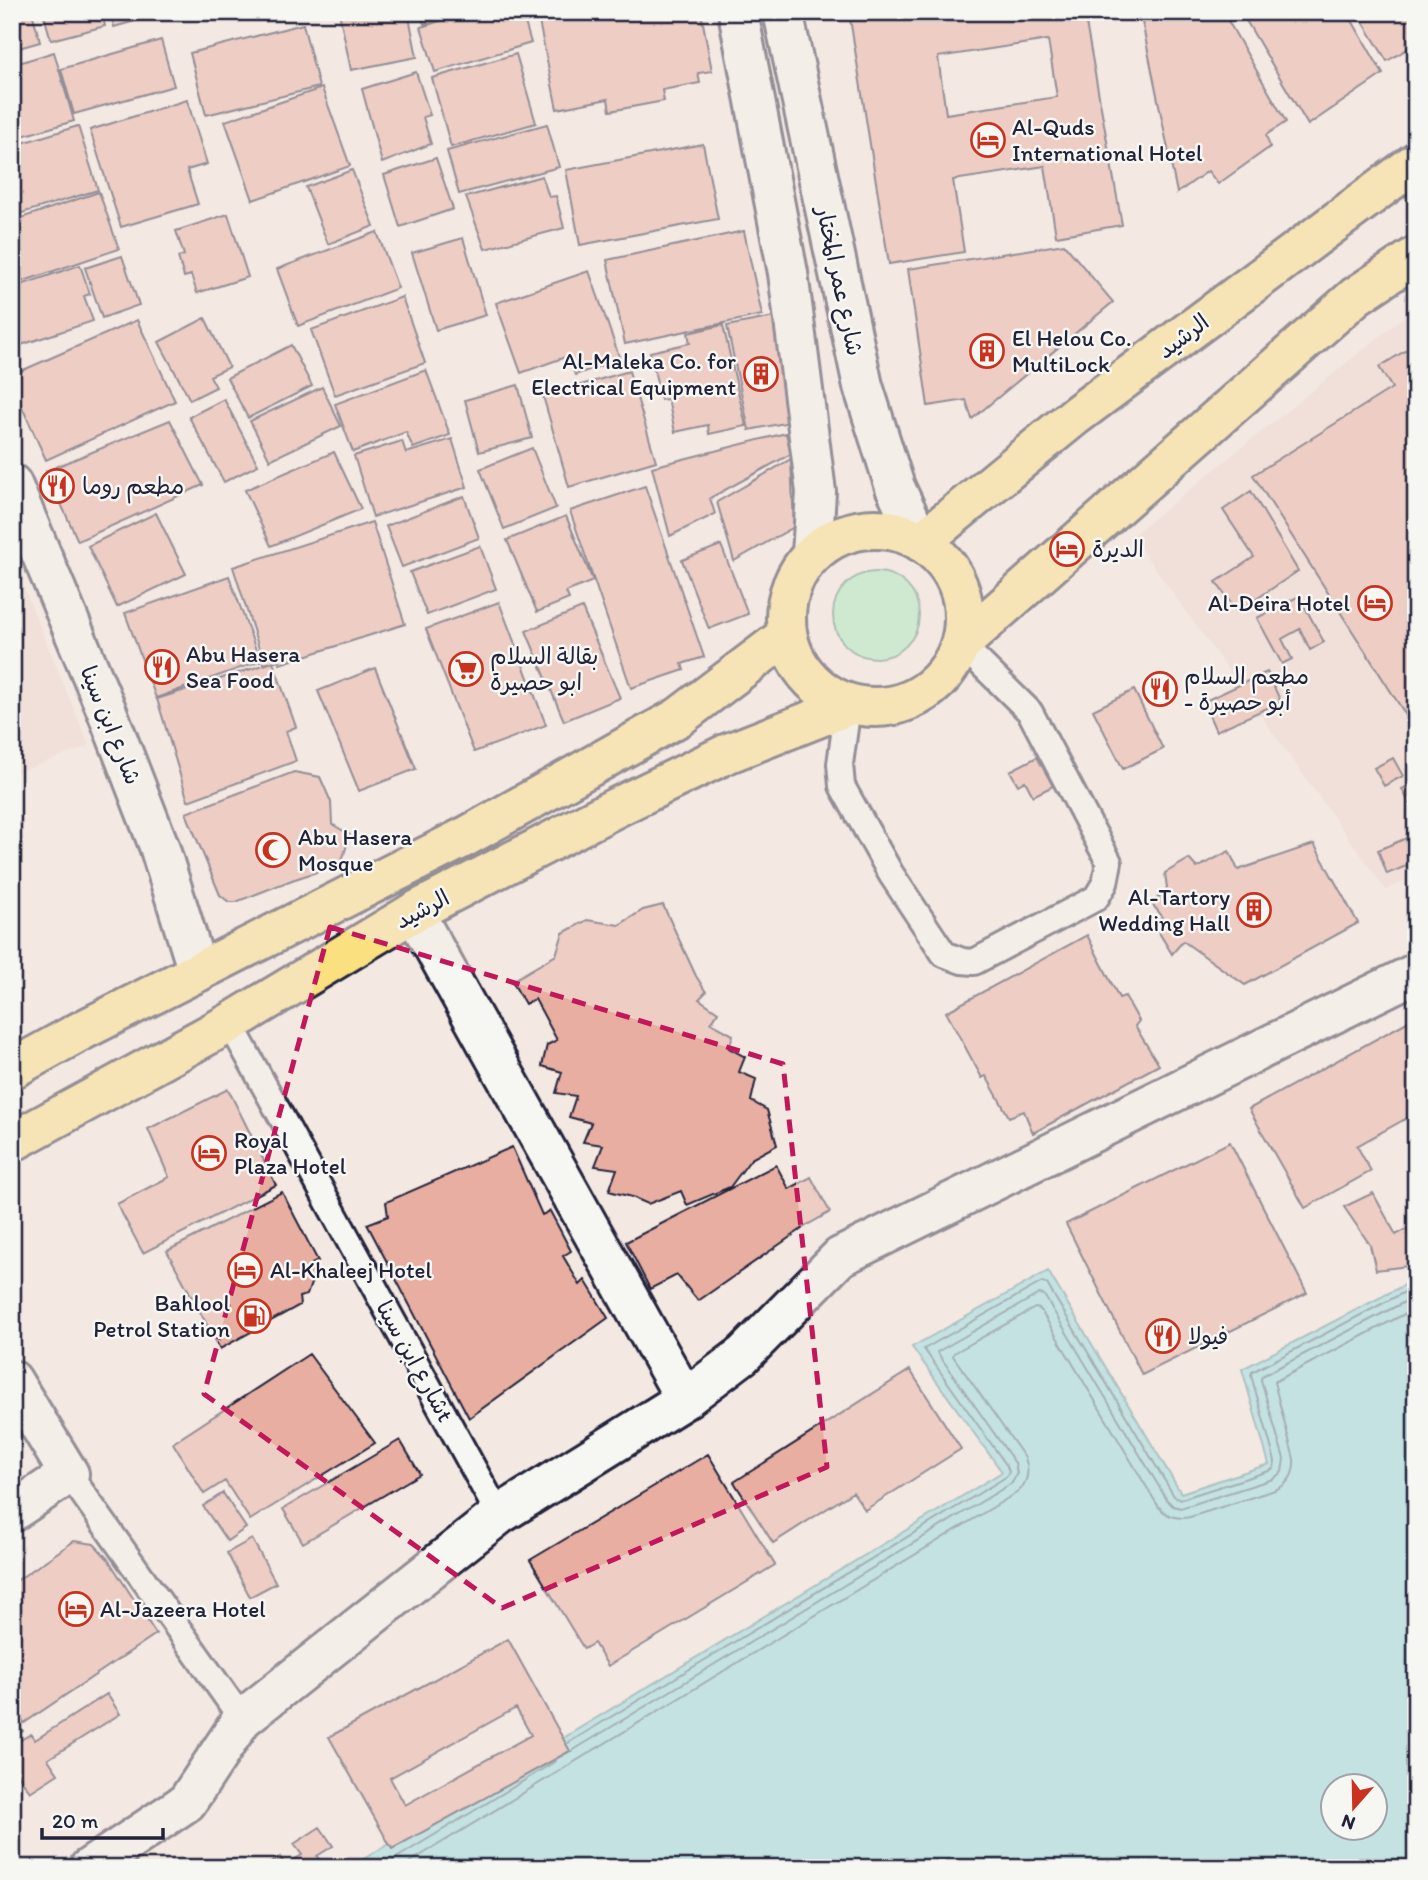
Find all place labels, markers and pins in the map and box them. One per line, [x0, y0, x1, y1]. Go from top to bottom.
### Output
place label: Al-Quds International Hotel [1012, 113, 1203, 167]
hotel icon: Al-Quds International Hotel [969, 121, 1007, 159]
place label: El Helou Co. MultiLock [1012, 324, 1132, 378]
building icon: El Helou Co. MultiLock [968, 332, 1006, 370]
place label: Al-Maleka Co. for Electrical Equipment [531, 347, 736, 401]
building icon: Al-Maleka Co. for Electrical Equipment [742, 355, 780, 393]
restaurant icon: مطعم روما [38, 467, 76, 505]
place label: مطعم روما [82, 472, 184, 504]
hotel icon: الديرة [1048, 530, 1086, 568]
place label: الديرة [1092, 535, 1144, 563]
hotel icon: Al-Deira Hotel [1356, 584, 1394, 622]
place label: Al-Deira Hotel [1208, 589, 1350, 617]
place label: Abu Hasera Sea Food [186, 640, 300, 694]
place label: بقالة السلام ابو حصيرة [490, 642, 598, 696]
restaurant icon: Abu Hasera Sea Food [143, 648, 181, 686]
supermarket icon: بقالة السلام ابو حصيرة [447, 650, 485, 688]
place label: مطعم السلام - أبو حصيرة [1184, 662, 1309, 716]
restaurant icon: مطعم السلام - أبو حصيرة [1141, 670, 1179, 708]
place label: Abu Hasera Mosque [298, 823, 412, 877]
mosque icon: Abu Hasera Mosque [254, 831, 292, 869]
place label: Al-Tartory Wedding Hall [1098, 883, 1230, 937]
building icon: Al-Tartory Wedding Hall [1235, 891, 1273, 929]
place label: Royal Plaza Hotel [234, 1126, 347, 1180]
hotel icon: Royal Plaza Hotel [190, 1134, 228, 1172]
hotel icon: Al-Khaleej Hotel [226, 1251, 264, 1289]
place label: Al-Khaleej Hotel [270, 1256, 432, 1284]
place label: Bahlool Petrol Station [93, 1289, 230, 1343]
fuel station icon: Bahlool Petrol Station [235, 1297, 273, 1335]
restaurant icon: فيولا [1144, 1317, 1182, 1355]
place label: فيولا [1188, 1322, 1228, 1350]
hotel icon: Al-Jazeera Hotel [57, 1590, 95, 1628]
place label: Al-Jazeera Hotel [100, 1595, 266, 1623]

